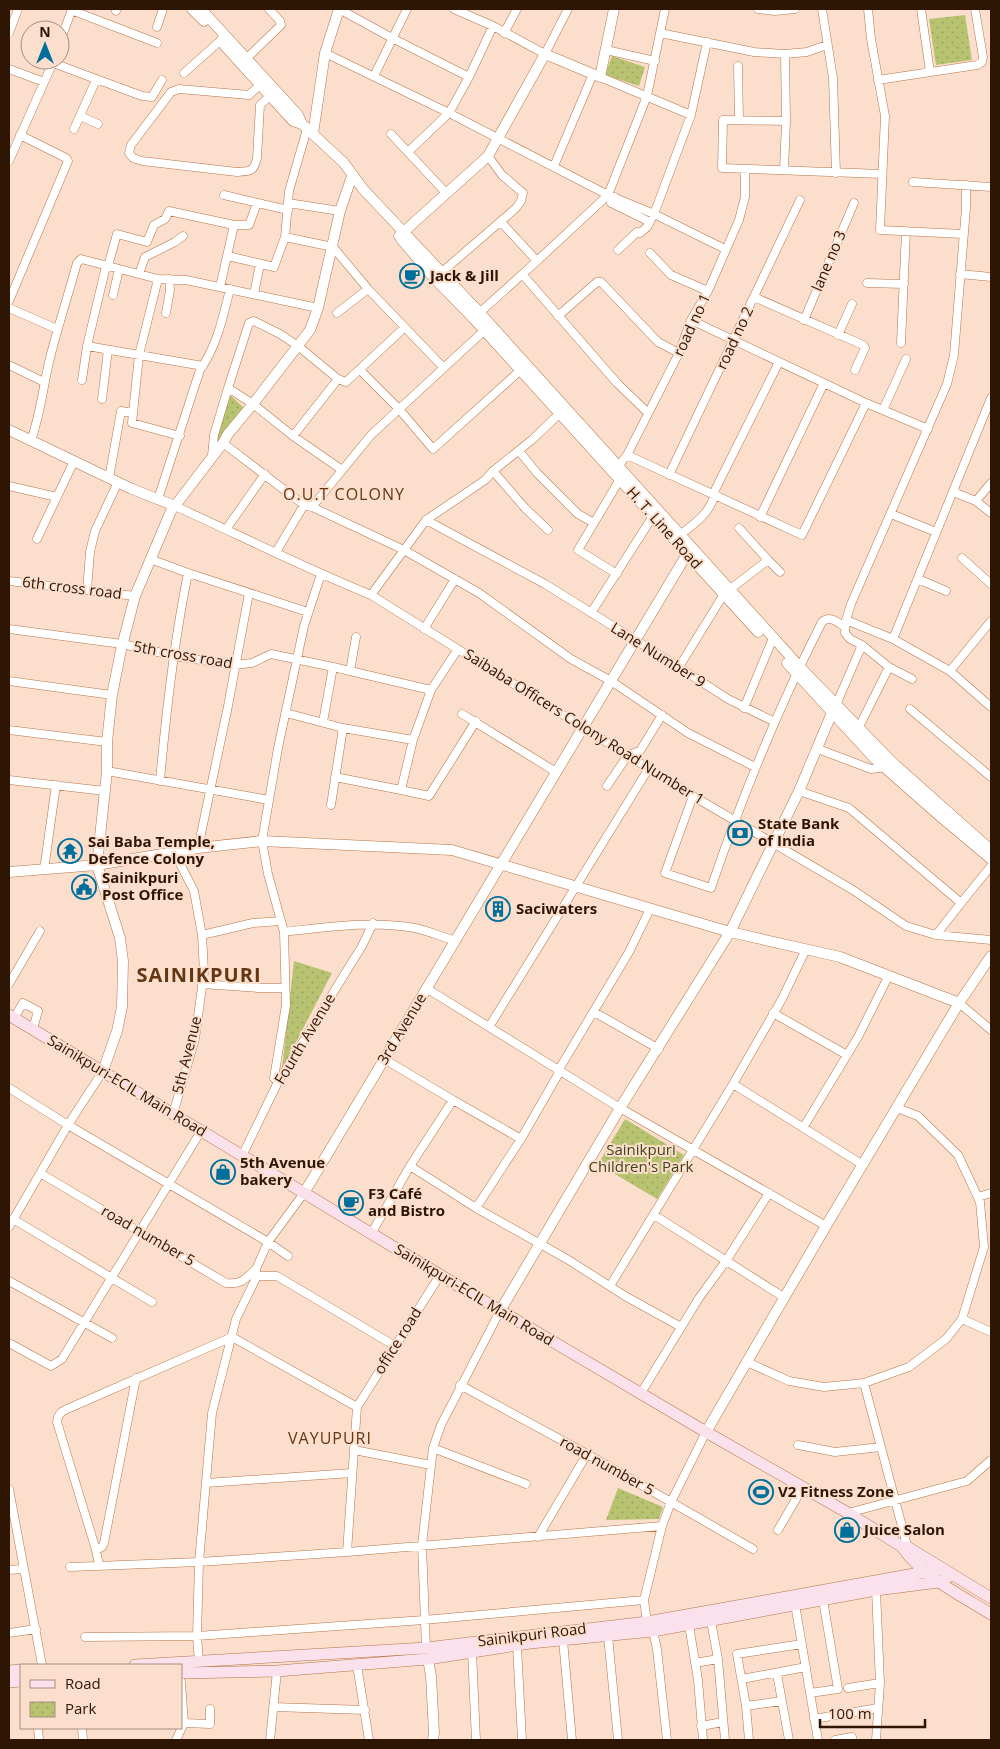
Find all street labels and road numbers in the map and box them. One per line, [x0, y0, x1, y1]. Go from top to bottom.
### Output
street label: lane no 3 [806, 227, 850, 294]
street label: road no 1 [668, 290, 714, 359]
street label: road no 2 [711, 303, 757, 372]
street label: H. T. Line Road [623, 482, 707, 573]
street label: 6th cross road [21, 571, 123, 603]
street label: Lane Number 9 [607, 617, 710, 691]
street label: 5th cross road [132, 635, 234, 673]
street label: Saibaba Officers Colony Road Number 1 [461, 644, 708, 809]
street label: Fourth Avenue [269, 989, 339, 1088]
street label: 3rd Avenue [372, 989, 430, 1068]
street label: 5th Avenue [167, 1014, 205, 1096]
street label: Sainikpuri-ECIL Main Road [44, 1030, 211, 1141]
street label: road number 5 [98, 1200, 199, 1270]
street label: Sainikpuri-ECIL Main Road [391, 1239, 558, 1350]
street label: office road [369, 1303, 426, 1378]
street label: road number 5 [557, 1431, 658, 1499]
street label: Sainikpuri Road [476, 1617, 587, 1651]

